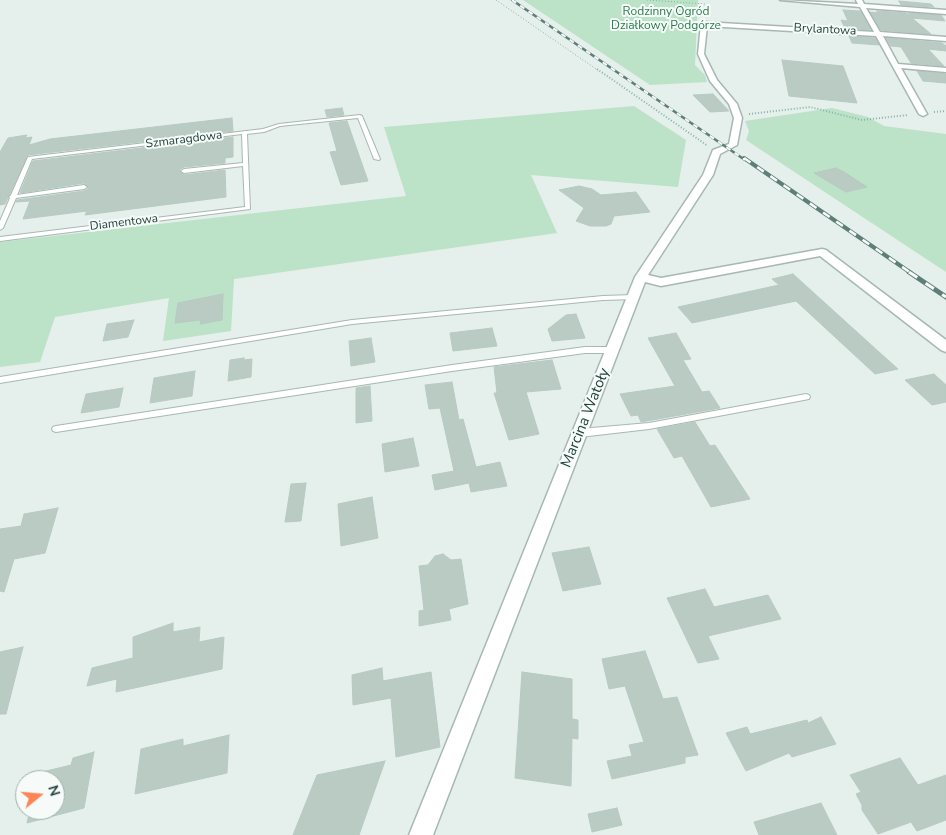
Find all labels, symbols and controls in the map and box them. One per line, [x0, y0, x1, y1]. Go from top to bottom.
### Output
park label: Rodzinny Ogród Działkowy Podgórze [611, 5, 721, 33]
street label: Brylantowa [793, 21, 857, 39]
street label: Szmaragdowa [145, 128, 223, 152]
street label: Diamentowa [89, 212, 159, 234]
street label: Marcina Watoły [558, 366, 614, 470]
north arrow [15, 770, 65, 820]
text: N [43, 783, 64, 799]

